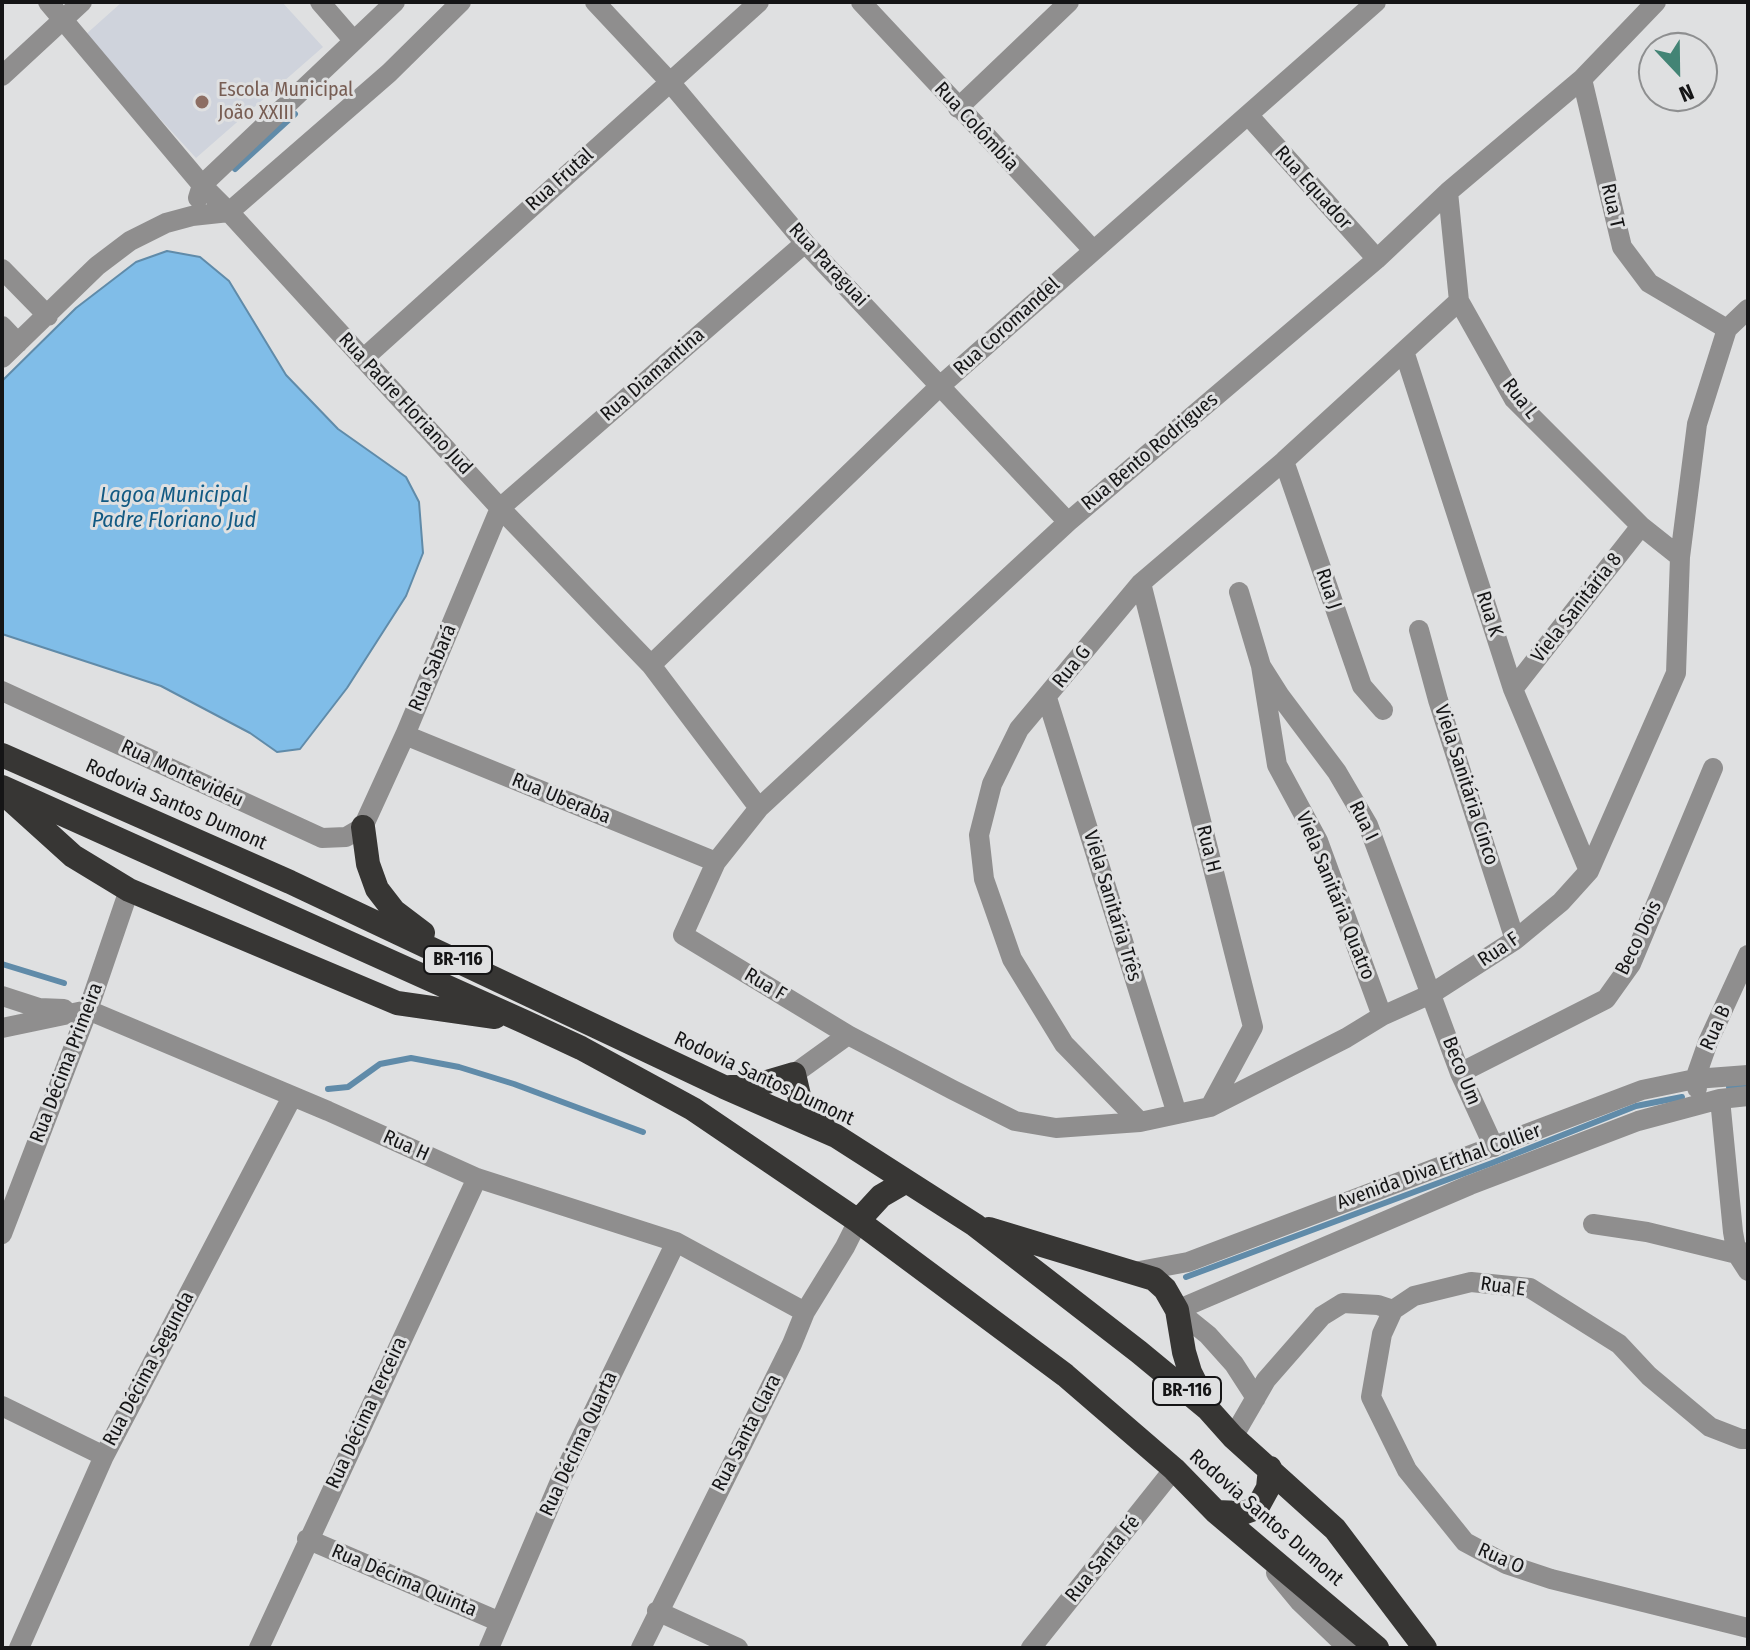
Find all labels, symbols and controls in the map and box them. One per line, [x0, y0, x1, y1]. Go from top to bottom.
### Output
north arrow [1638, 32, 1718, 112]
place label: Escola Municipal João XXIII [218, 78, 353, 125]
street label: Rua Colômbia [929, 78, 1023, 176]
text: N [1675, 78, 1698, 108]
marker: Escola Municipal João XXIII [193, 93, 211, 111]
street label: Rua Equador [1269, 141, 1357, 235]
street label: Rua Frutal [521, 143, 599, 217]
street label: Rua T [1595, 181, 1629, 231]
street label: Rua Paraguai [783, 218, 873, 312]
street label: Rua Coromandel [949, 273, 1065, 381]
street label: Rua Diamantina [596, 323, 710, 427]
street label: Rua Padre Floriano Jud [333, 328, 477, 480]
street label: Rua L [1497, 374, 1543, 424]
street label: Rua Bento Rodrigues [1077, 388, 1223, 516]
water label: Lagoa Municipal Padre Floriano Jud [92, 483, 256, 534]
street label: Viela Sanitária 8 [1527, 548, 1627, 668]
street label: Rua J [1310, 566, 1346, 612]
street label: Rua K [1470, 588, 1508, 640]
street label: Rua Sabará [404, 621, 462, 715]
street label: Rua G [1048, 641, 1096, 693]
street label: Viela Sanitária Cinco [1429, 702, 1503, 868]
street label: Rua Montevidéu [117, 735, 247, 813]
street label: Rodovia Santos Dumont [82, 754, 270, 856]
street label: Rua Uberaba [508, 768, 614, 830]
street label: Rua I [1343, 797, 1383, 845]
street label: Viela Sanitária Quatro [1290, 808, 1380, 984]
street label: Rua H [1191, 823, 1225, 875]
street label: Viela Sanitária Três [1078, 828, 1146, 984]
street label: Beco Dois [1611, 897, 1667, 979]
street label: Rua F [1474, 928, 1524, 972]
road number: BR-116 [424, 946, 492, 974]
street label: Rua F [740, 963, 790, 1007]
street label: Rua Décima Primeira [25, 980, 109, 1146]
street label: Rua B [1696, 1002, 1736, 1054]
street label: Rodovia Santos Dumont [670, 1027, 858, 1131]
street label: Beco Um [1437, 1033, 1485, 1109]
street label: Avenida Diva Erthal Collier [1334, 1119, 1544, 1215]
street label: Rua H [379, 1125, 433, 1167]
street label: Rua E [1479, 1272, 1527, 1302]
street label: Rua Décima Segunda [98, 1288, 200, 1450]
street label: Rua Décima Terceira [321, 1333, 413, 1493]
street label: Rua Décima Quarta [535, 1368, 623, 1520]
street label: Rua Santa Clara [707, 1370, 787, 1496]
road number: BR-116 [1153, 1377, 1221, 1405]
street label: Rodovia Santos Dumont [1184, 1445, 1348, 1591]
street label: Rua Santa Fé [1061, 1511, 1145, 1607]
street label: Rua O [1474, 1538, 1528, 1580]
street label: Rua Décima Quinta [328, 1540, 480, 1622]

